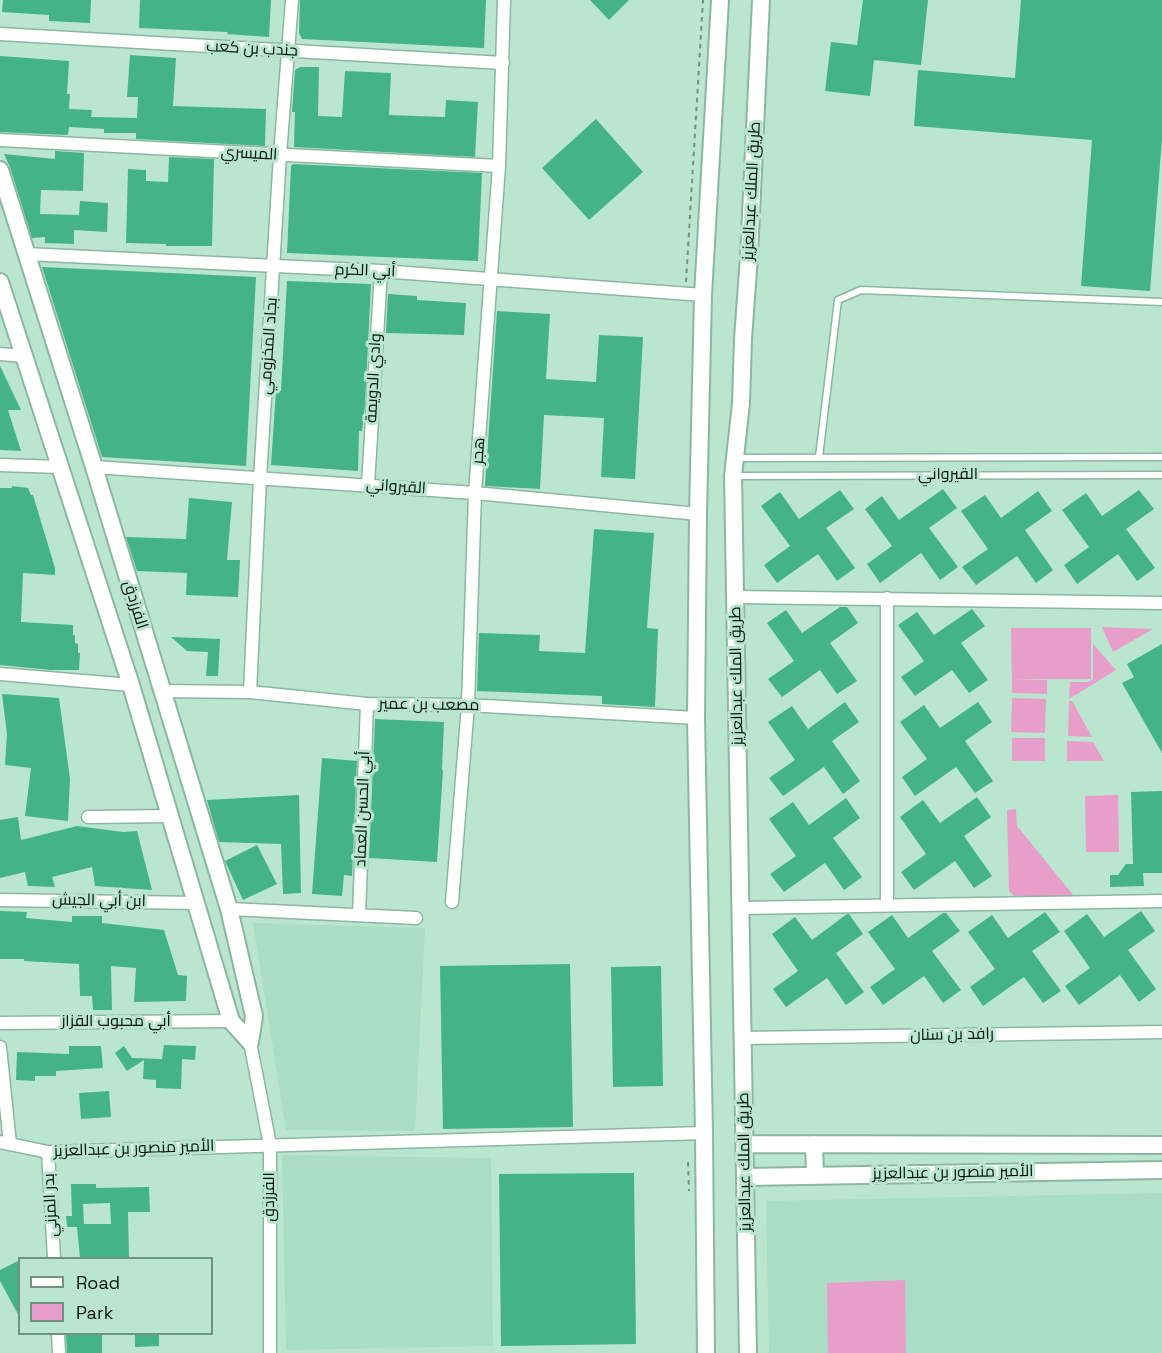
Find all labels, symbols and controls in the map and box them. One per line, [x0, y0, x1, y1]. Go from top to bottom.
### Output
street label: جندب بن كعب [206, 37, 298, 61]
street label: طريق الملك عبدالعزيز [739, 121, 765, 261]
street label: الميسري [220, 143, 278, 165]
street label: أبي الكرم [334, 260, 396, 282]
street label: بجاد المخزومي [256, 297, 282, 395]
street label: وادي الدويمة [362, 333, 386, 423]
street label: هجر [468, 437, 490, 465]
street label: القيرواني [918, 465, 978, 485]
street label: القيرواني [365, 475, 427, 499]
street label: الفرزدق [119, 579, 151, 631]
street label: طريق الملك عبدالعزيز [726, 606, 748, 746]
street label: مصعب بن عمير [379, 695, 479, 715]
street label: أبي الحسن العماد [351, 751, 375, 867]
street label: ابن أبي الجيش [52, 891, 146, 911]
street label: أبي محبوب القزاز [61, 1012, 171, 1032]
street label: رافد بن سنان [910, 1025, 994, 1045]
street label: طريق الملك عبدالعزيز [734, 1092, 756, 1232]
street label: الأمير منصور بن عبدالعزيز [53, 1137, 215, 1161]
street label: الأمير منصور بن عبدالعزيز [872, 1162, 1034, 1184]
street label: الفرزدق [260, 1172, 280, 1222]
street label: بدر المزني [40, 1173, 62, 1237]
legend [18, 1257, 213, 1335]
text: Road [76, 1271, 120, 1294]
text: Park [76, 1301, 113, 1324]

